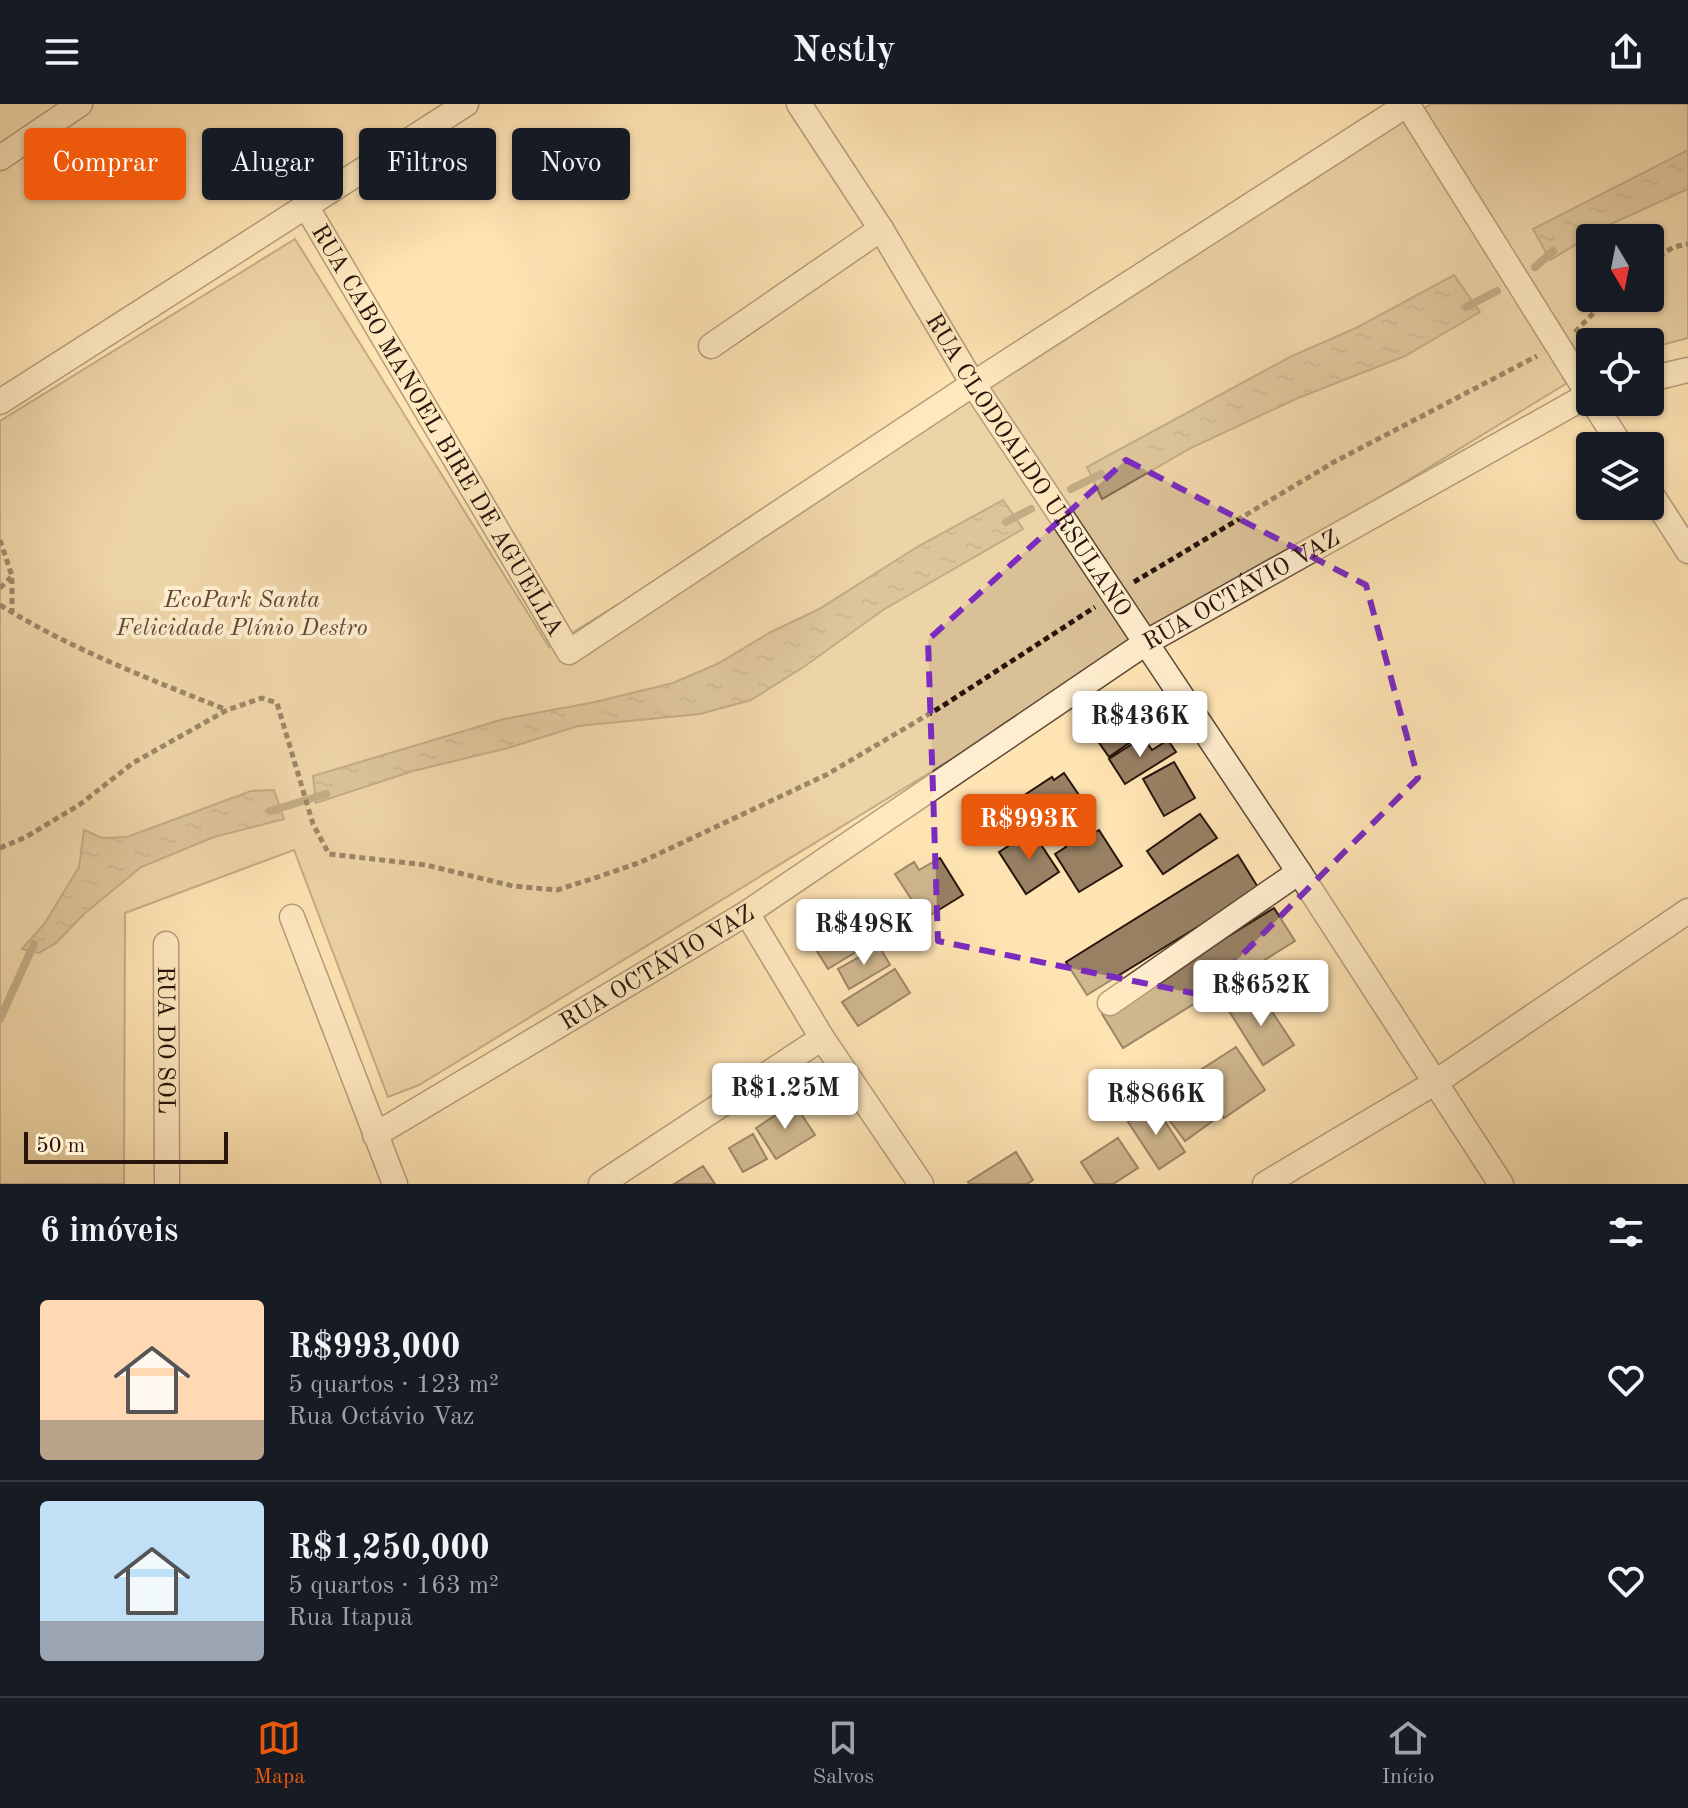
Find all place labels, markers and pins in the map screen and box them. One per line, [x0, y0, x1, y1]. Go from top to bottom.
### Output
pin: R$436K [1075, 691, 1205, 759]
pin: R$993K [964, 794, 1094, 862]
pin: R$498K [799, 899, 929, 967]
pin: R$652K [1196, 960, 1326, 1028]
pin: R$1.25M [711, 1063, 859, 1131]
pin: R$866K [1091, 1069, 1221, 1137]

